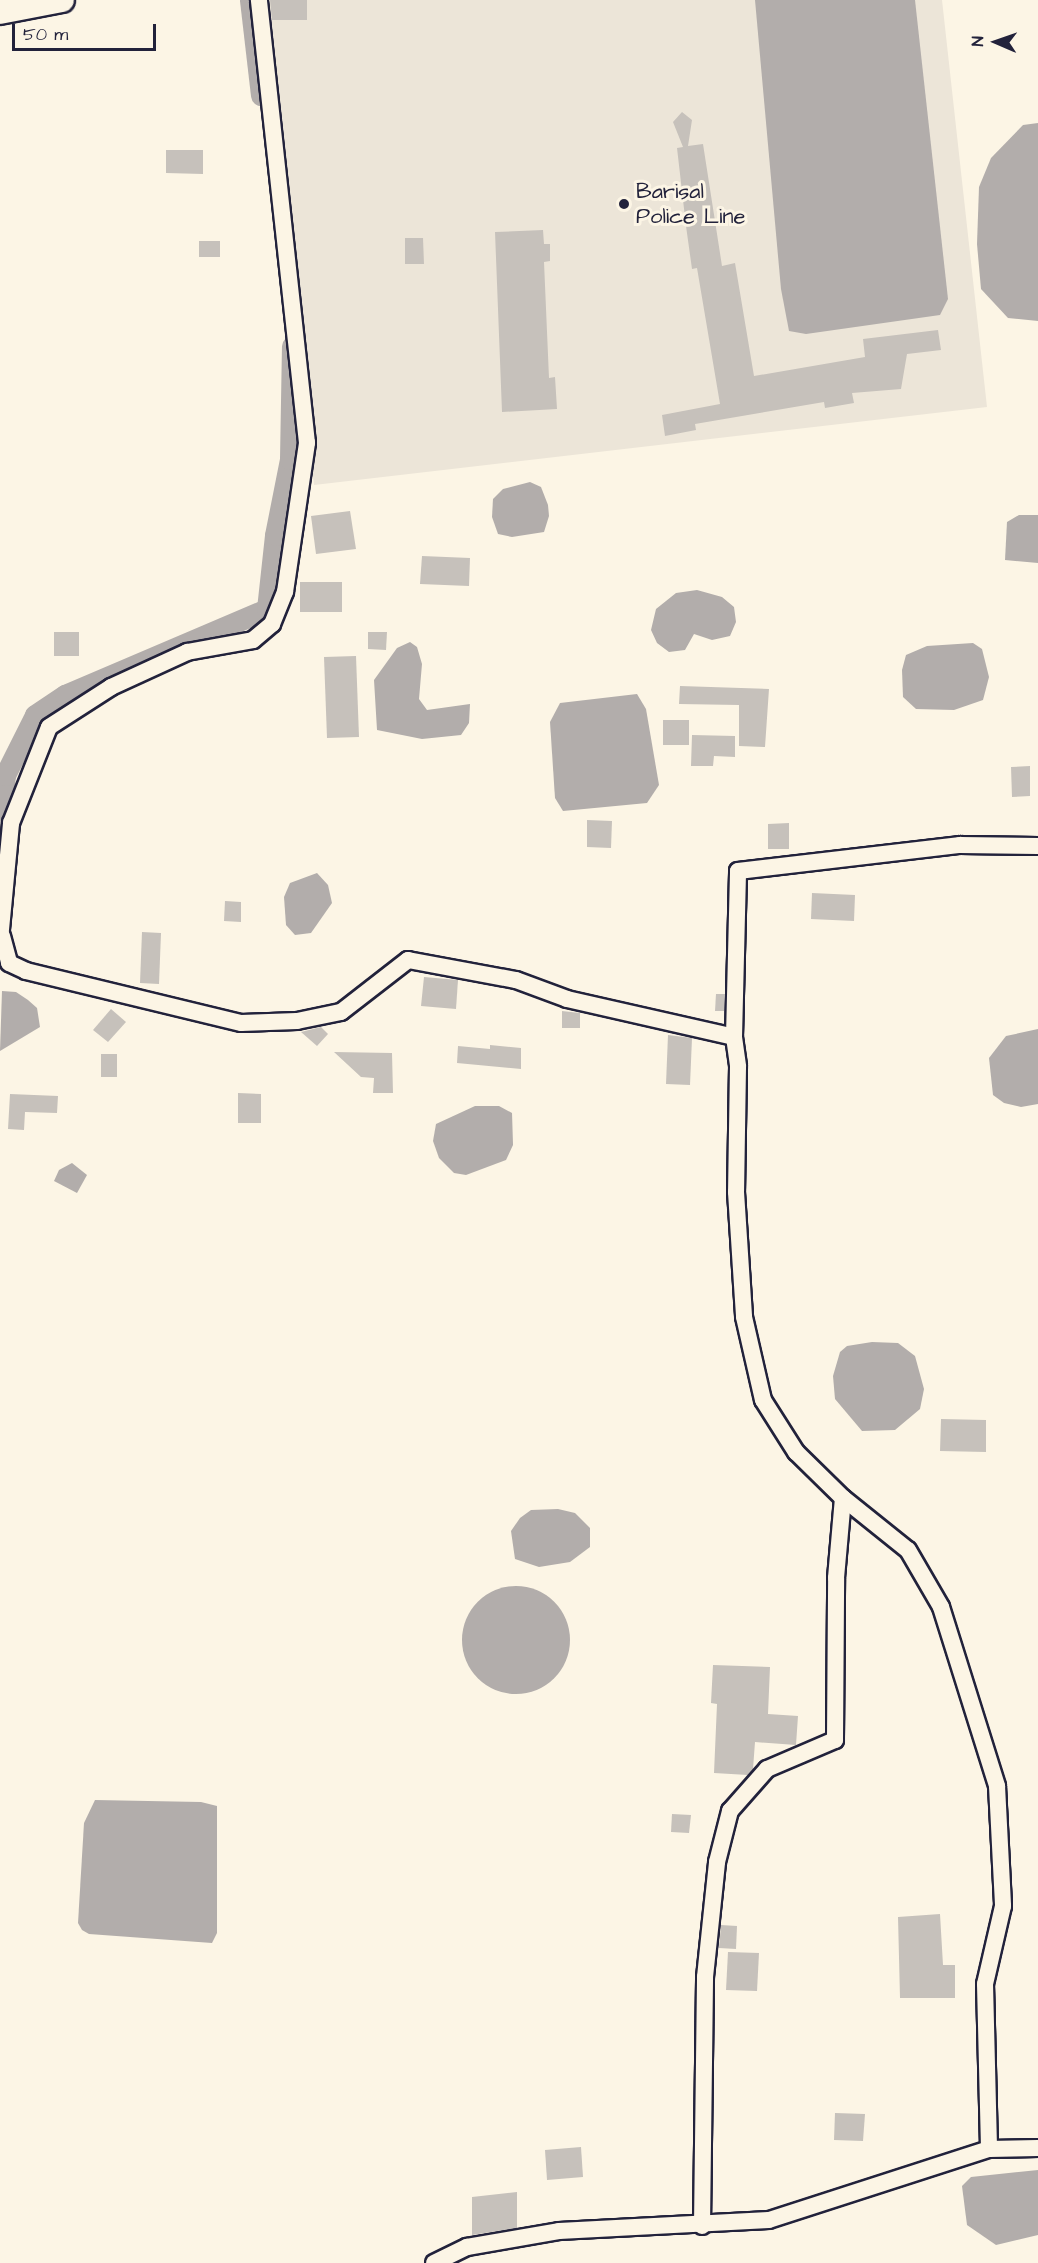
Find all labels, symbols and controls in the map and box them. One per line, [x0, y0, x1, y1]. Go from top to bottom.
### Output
scale bar [15, 12, 159, 50]
north arrow [966, 12, 1026, 72]
text: 50 m [23, 22, 68, 47]
text: N [967, 36, 989, 47]
place label: Barisal Police Line [636, 178, 745, 230]
marker: Barisal Police Line [617, 197, 631, 211]

